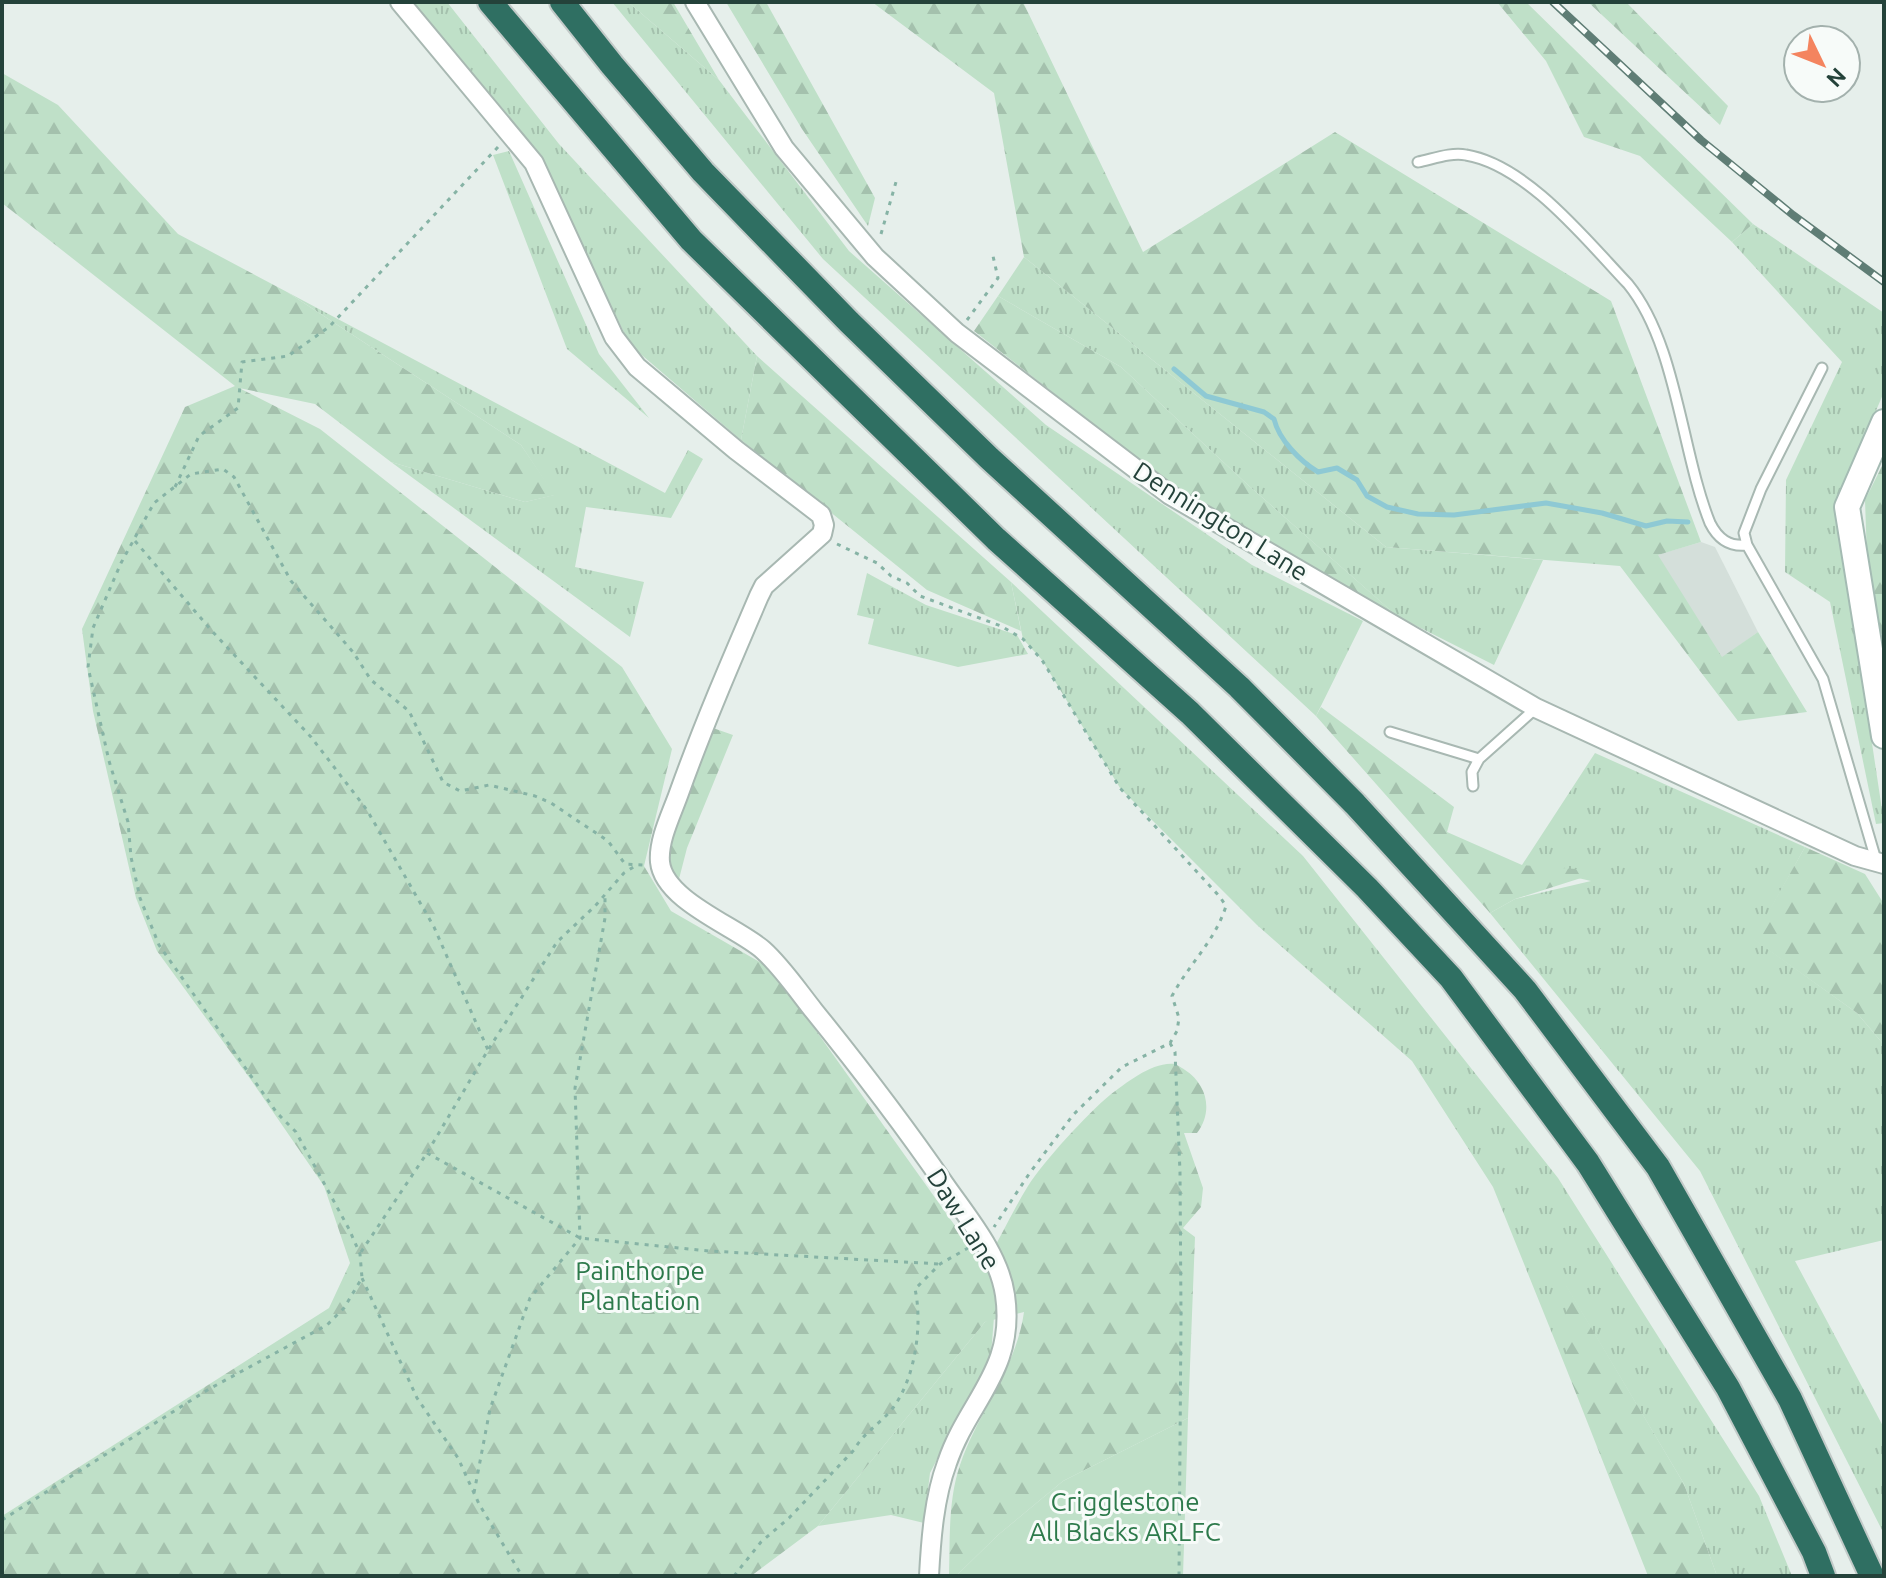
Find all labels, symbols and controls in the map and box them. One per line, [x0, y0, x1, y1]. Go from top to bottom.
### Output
north arrow [1782, 24, 1862, 104]
text: N [1822, 63, 1852, 93]
street label: Dennington Lane [1128, 456, 1314, 586]
street label: Daw Lane [922, 1163, 1006, 1275]
park label: Painthorpe Plantation [575, 1256, 705, 1315]
park label: Crigglestone All Blacks ARLFC [1029, 1487, 1221, 1546]

